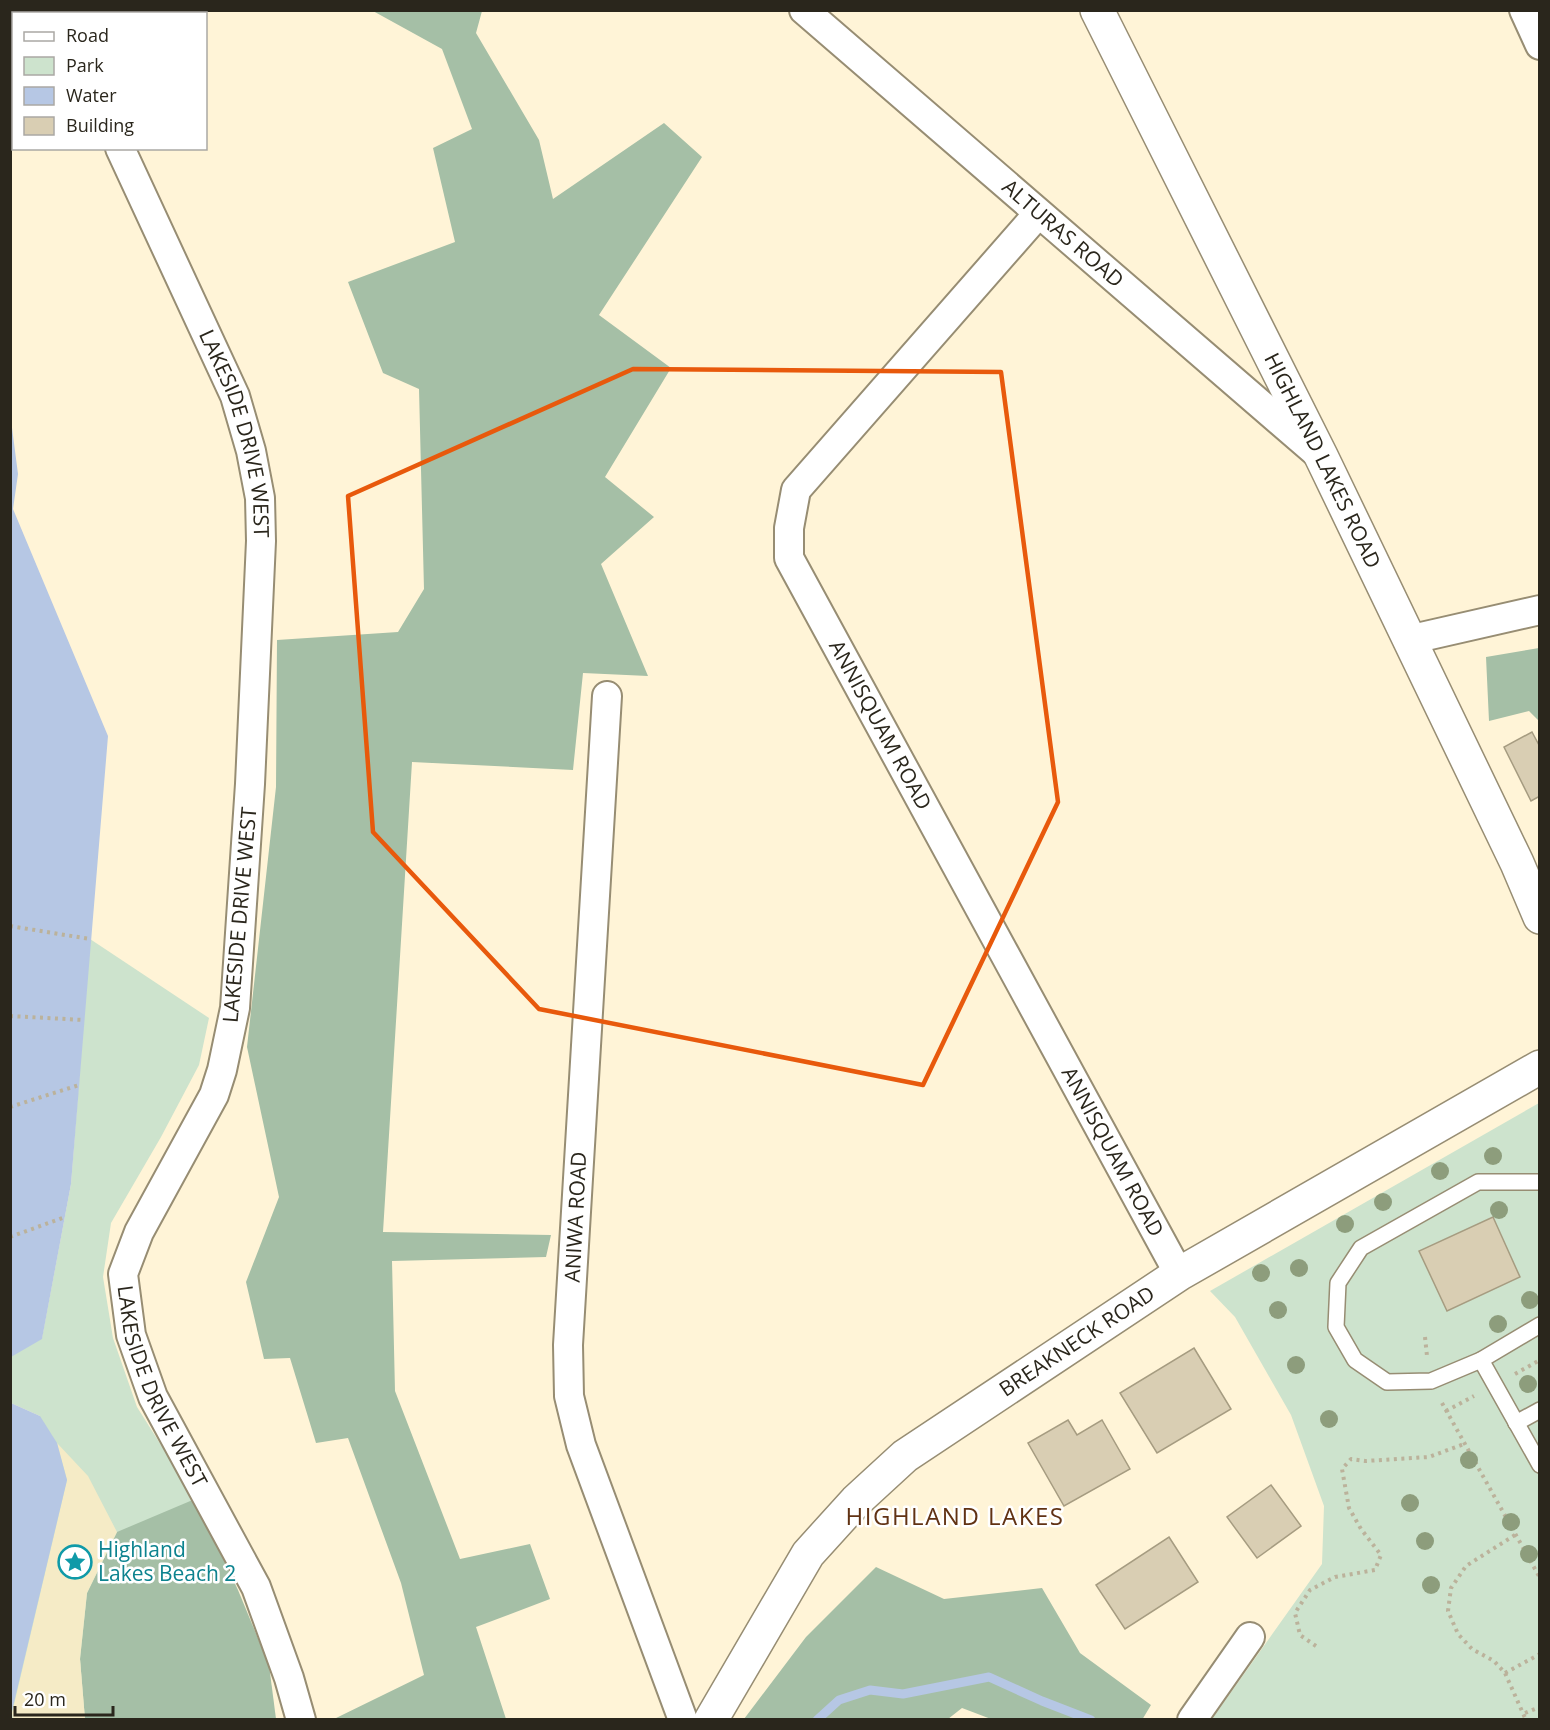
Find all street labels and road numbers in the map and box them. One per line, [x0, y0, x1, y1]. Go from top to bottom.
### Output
street label: ALTURAS ROAD [997, 172, 1130, 293]
street label: LAKESIDE DRIVE WEST [193, 325, 276, 538]
street label: HIGHLAND LAKES ROAD [1259, 348, 1388, 573]
street label: ANNISQUAM ROAD [823, 635, 939, 815]
street label: LAKESIDE DRIVE WEST [216, 805, 262, 1024]
street label: ANNISQUAM ROAD [1056, 1062, 1171, 1241]
street label: ANIWA ROAD [558, 1151, 592, 1283]
street label: BREAKNECK ROAD [993, 1279, 1160, 1403]
street label: LAKESIDE DRIVE WEST [112, 1284, 214, 1492]

